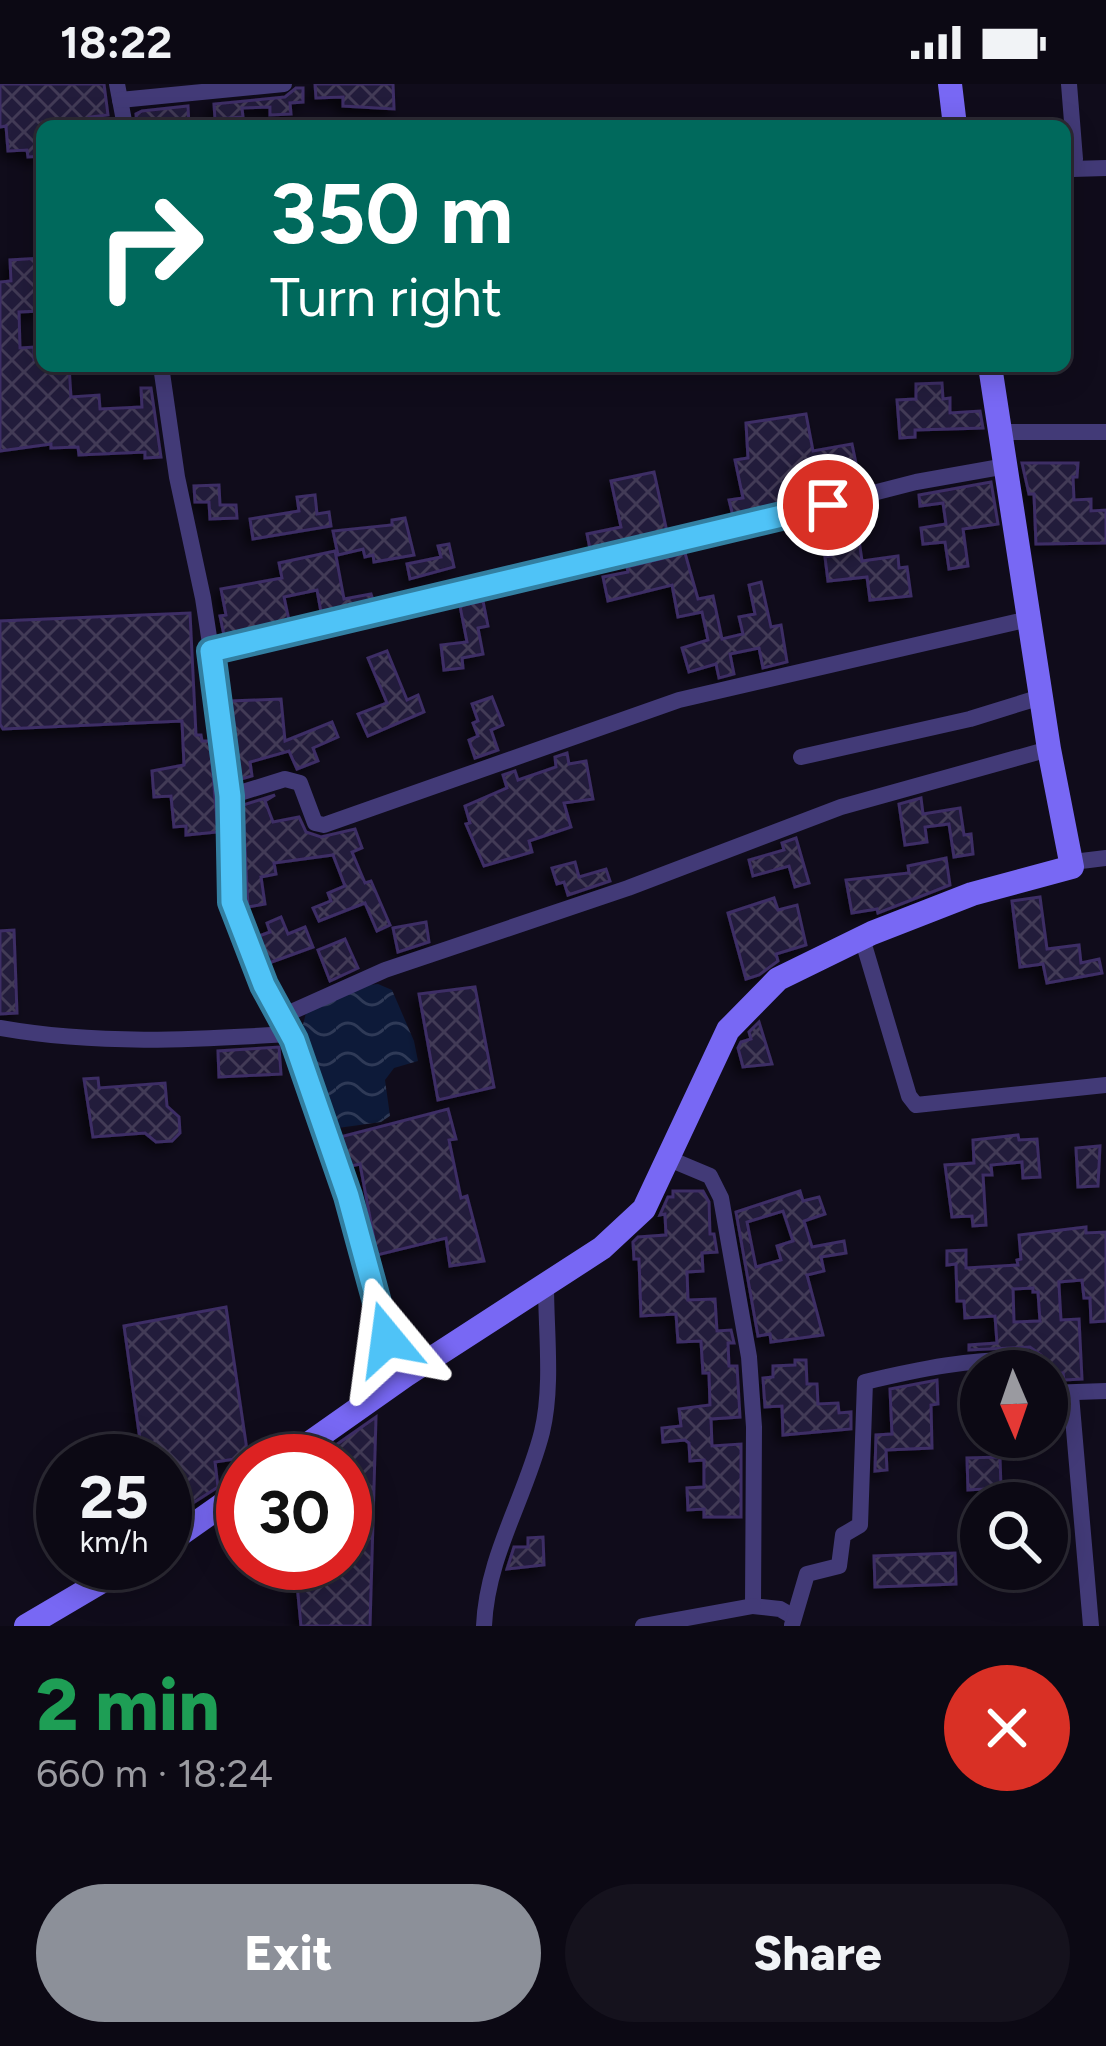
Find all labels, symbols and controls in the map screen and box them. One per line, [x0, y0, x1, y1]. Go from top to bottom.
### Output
text: 18:22 [60, 15, 172, 69]
text: 350 m [270, 163, 513, 264]
icon: right [72, 168, 228, 324]
text: Turn right [270, 265, 502, 330]
pin [777, 454, 879, 556]
icon: arrive [795, 472, 861, 538]
position arrow [324, 1276, 450, 1402]
north arrow [960, 1350, 1068, 1458]
map controls [960, 1350, 1068, 1590]
speed limit sign: 30 [216, 1434, 372, 1590]
text: 25 [79, 1461, 149, 1533]
button: search [960, 1482, 1068, 1590]
text: km/h [80, 1523, 148, 1560]
text: 2 min [36, 1662, 220, 1748]
button: close [944, 1665, 1070, 1791]
text: 660 m · 18:24 [36, 1750, 273, 1797]
button: Exit [36, 1884, 541, 2022]
button: Share [565, 1884, 1070, 2022]

